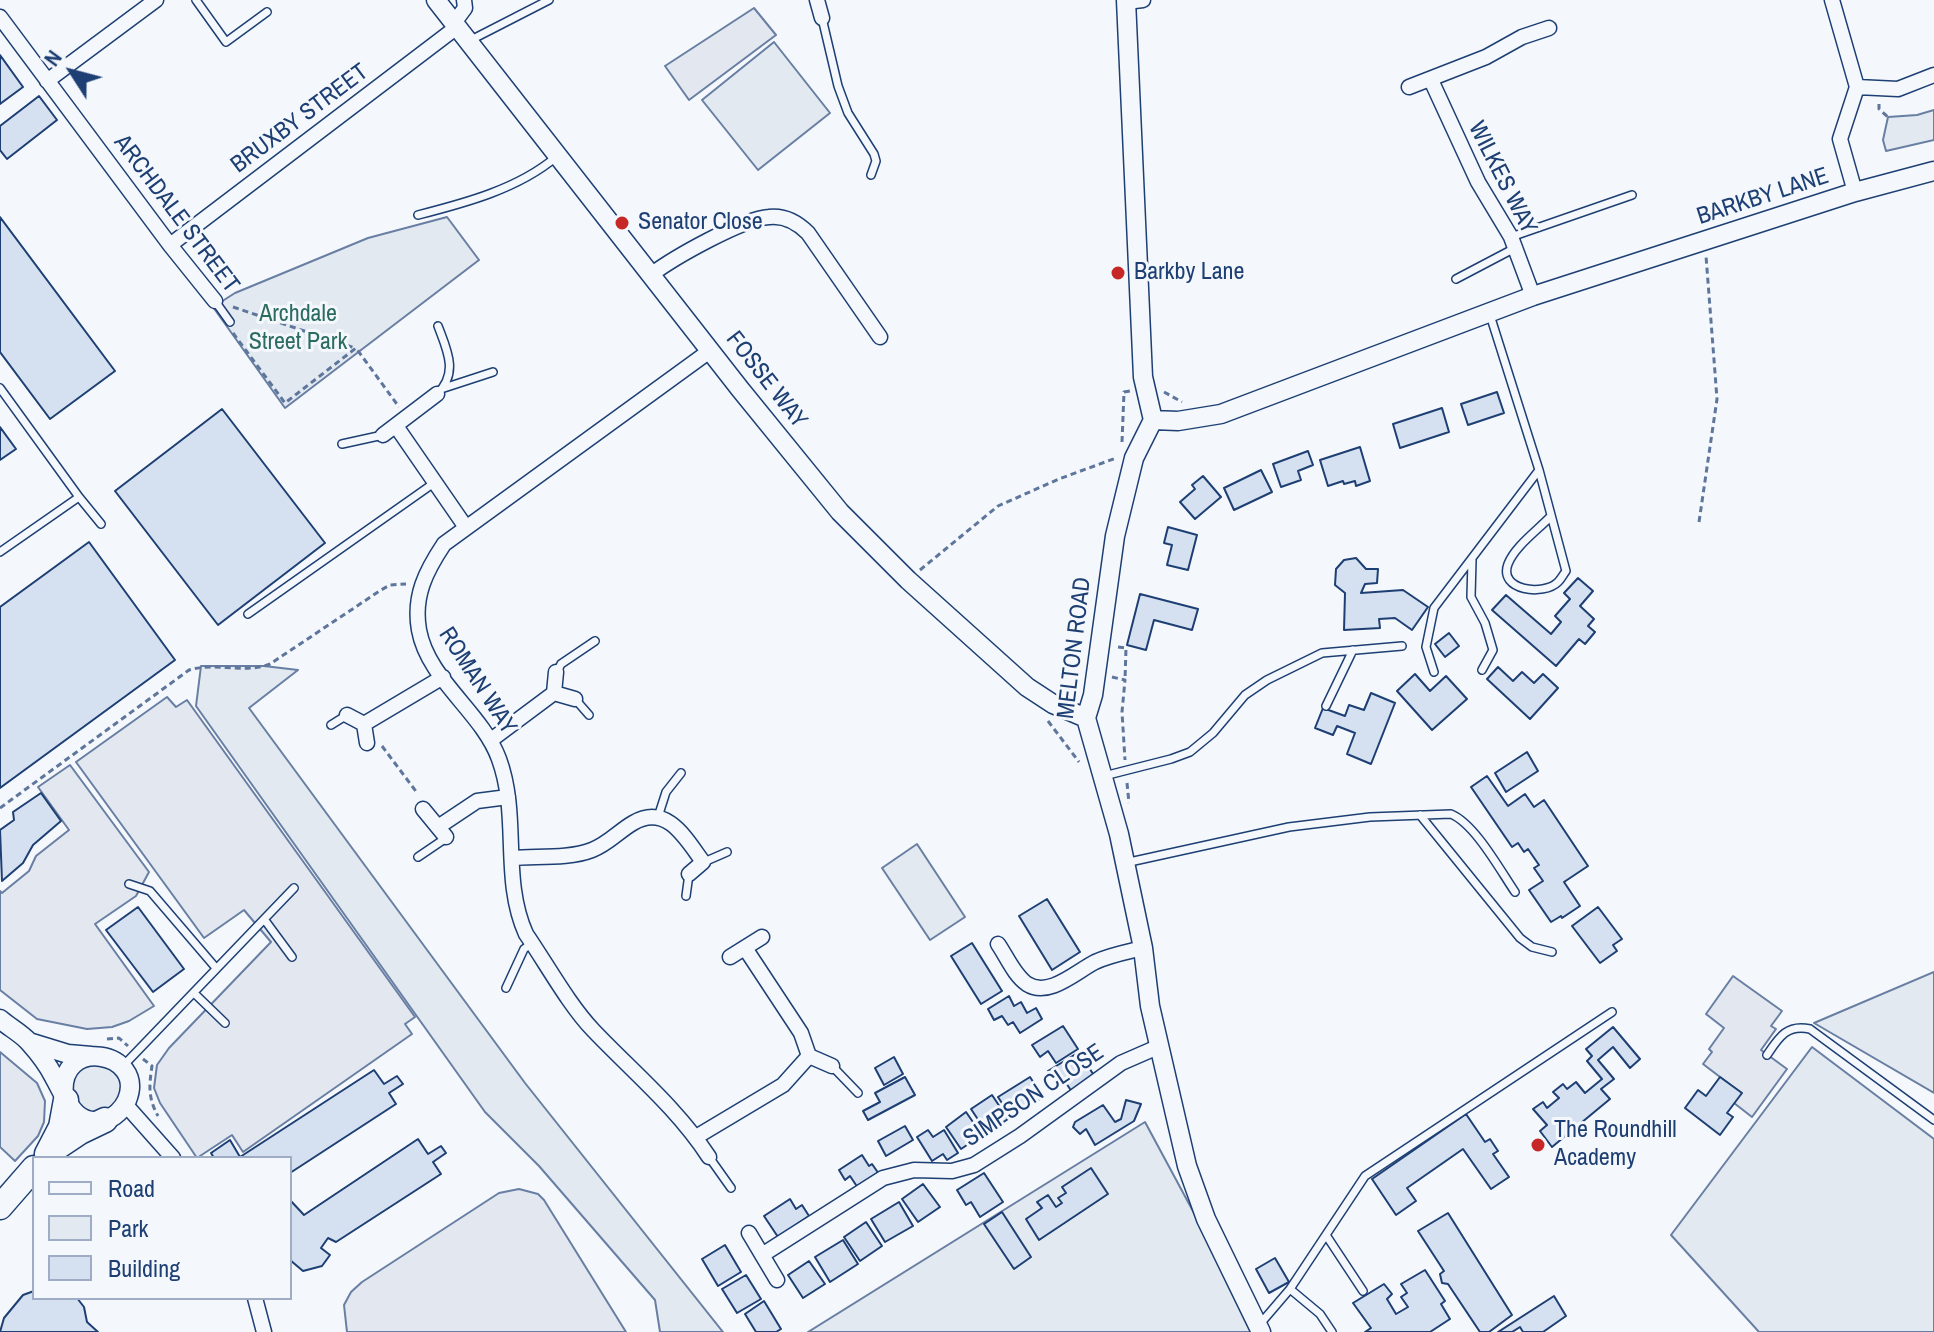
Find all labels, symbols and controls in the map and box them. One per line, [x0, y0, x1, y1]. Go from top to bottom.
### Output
north arrow [32, 32, 112, 112]
text: N [37, 44, 69, 72]
street label: BRUXBY STREET [226, 58, 374, 180]
street label: WILKES WAY [1461, 117, 1543, 239]
street label: ARCHDALE STREET [107, 129, 245, 299]
street label: BARKBY LANE [1694, 162, 1832, 232]
place label: Senator Close [638, 209, 763, 237]
marker: Senator Close [613, 214, 631, 232]
place label: Barkby Lane [1134, 259, 1244, 287]
marker: Barkby Lane [1109, 264, 1127, 282]
park label: Archdale Street Park [249, 301, 347, 357]
street label: FOSSE WAY [719, 326, 813, 434]
street label: MELTON ROAD [1052, 575, 1098, 721]
street label: ROMAN WAY [432, 622, 522, 740]
street label: SIMPSON CLOSE [958, 1038, 1110, 1154]
place label: The Roundhill Academy [1554, 1117, 1677, 1173]
marker: The Roundhill Academy [1529, 1136, 1547, 1154]
legend [32, 1156, 292, 1300]
text: Road [108, 1172, 155, 1204]
text: Park [108, 1212, 148, 1244]
text: Building [108, 1252, 180, 1284]

